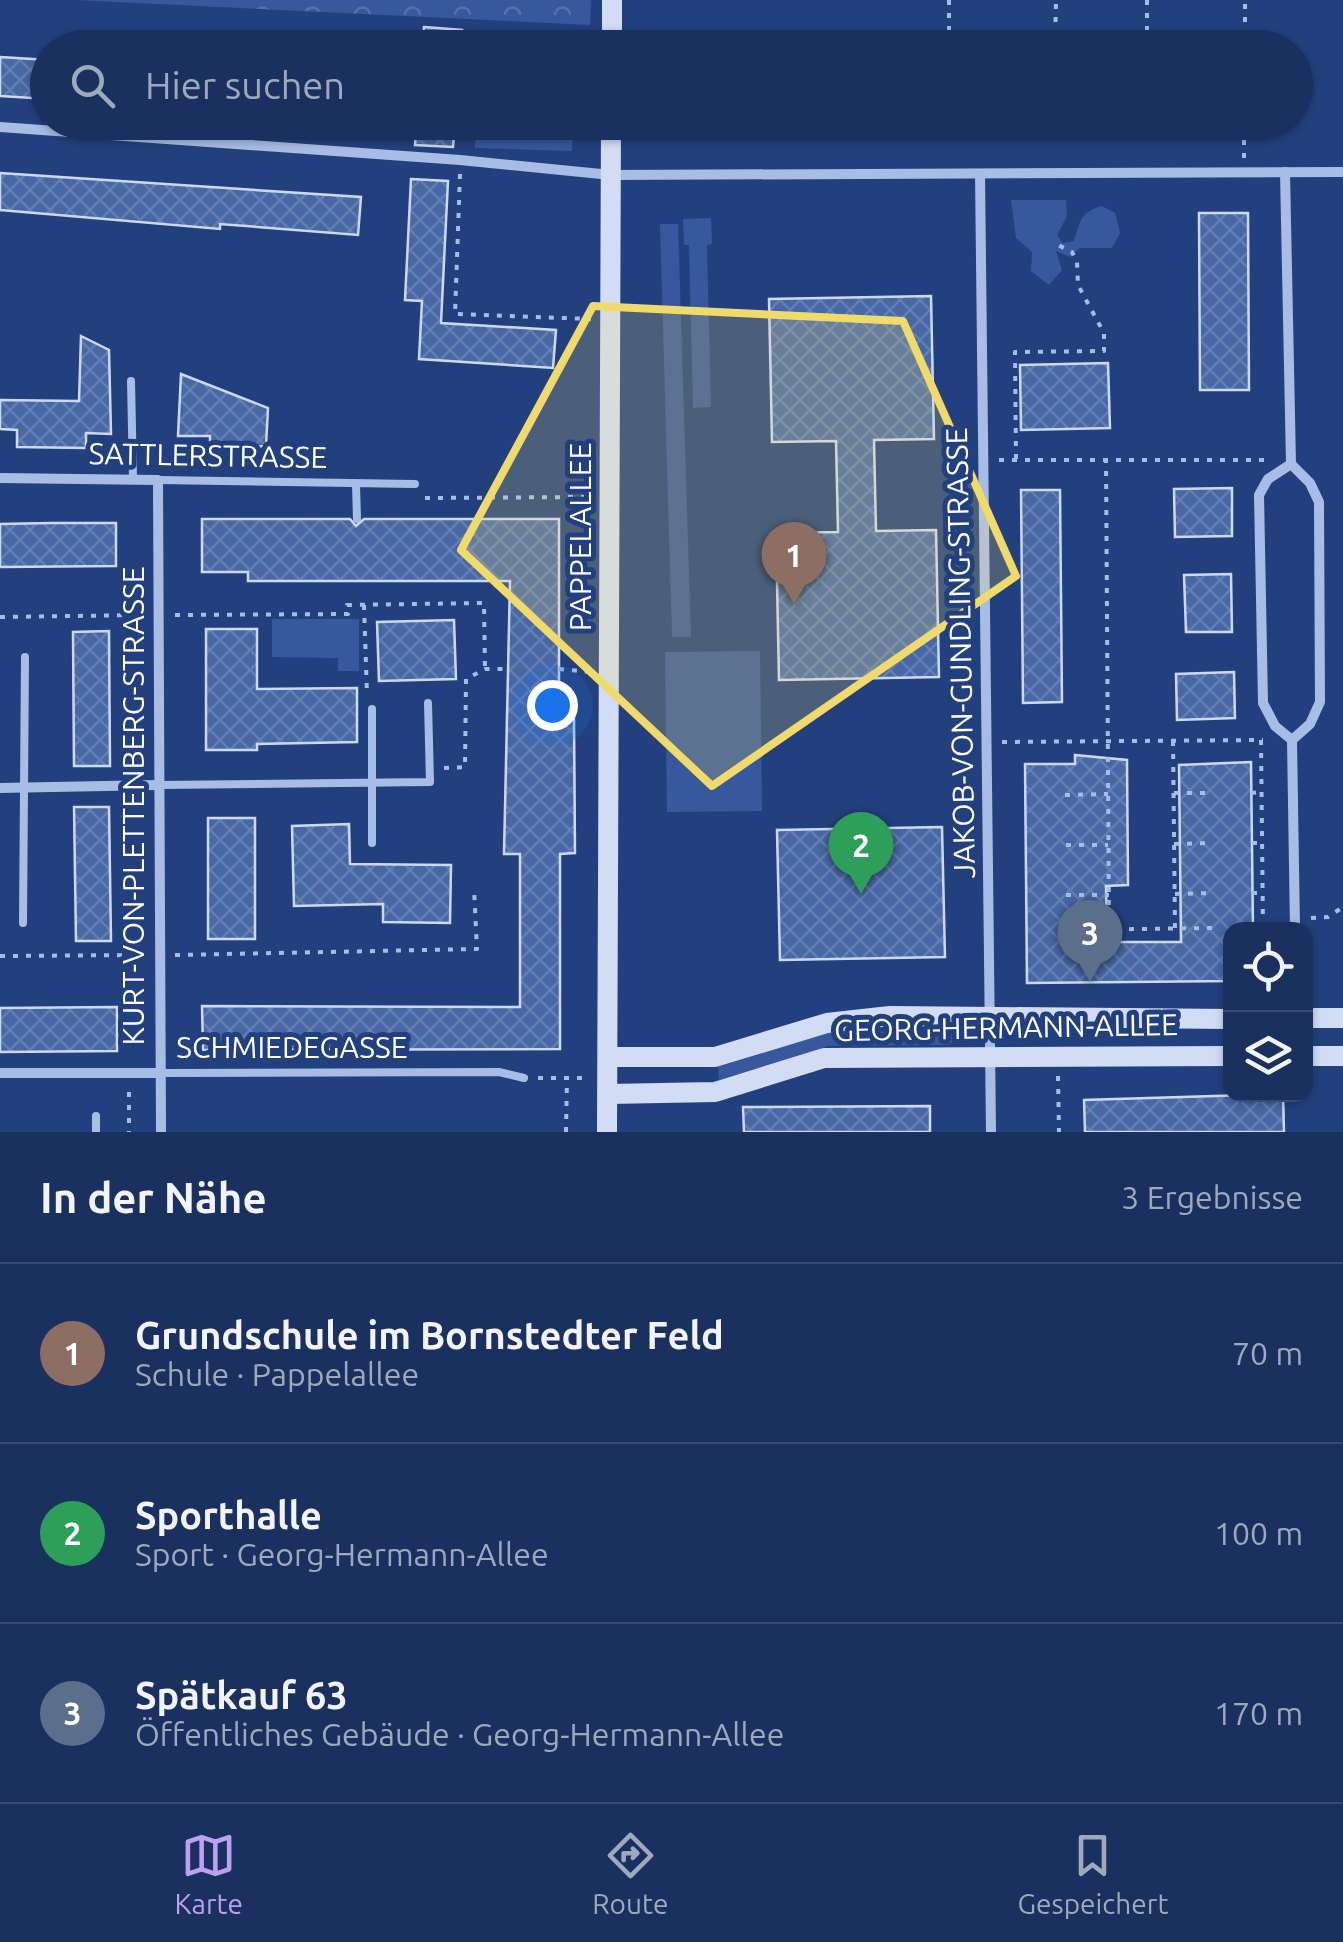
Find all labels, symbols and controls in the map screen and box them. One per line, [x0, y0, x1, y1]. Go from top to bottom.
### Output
search box [30, 30, 1313, 140]
icon: search [65, 58, 120, 113]
text: Hier suchen [145, 64, 345, 106]
street label: JAKOB-VON-GUNDLING-STRASSE [939, 427, 981, 879]
street label: SATTLERSTRASSE [88, 436, 328, 474]
street label: PAPPELALLEE [563, 443, 597, 631]
pin: 1 [762, 522, 826, 604]
street label: KURT-VON-PLETTENBERG-STRASSE [116, 566, 150, 1046]
your location [527, 680, 578, 731]
pin: 2 [828, 812, 894, 894]
pin: 3 [1058, 900, 1122, 982]
map controls [1223, 922, 1313, 1102]
button: locate [1223, 922, 1313, 1012]
street label: GEORG-HERMANN-ALLEE [834, 1007, 1178, 1047]
button: layers [1223, 1012, 1313, 1102]
street label: SCHMIEDEGASSE [176, 1030, 408, 1064]
text: In der Nähe [40, 1174, 267, 1221]
text: 3 Ergebnisse [1121, 1179, 1303, 1215]
text: Grundschule im Bornstedter Feld [135, 1314, 724, 1356]
text: 1 [63, 1335, 82, 1371]
text: 70 m [1232, 1335, 1303, 1371]
text: Schule · Pappelallee [135, 1356, 419, 1392]
text: Sporthalle [135, 1494, 322, 1536]
text: 2 [63, 1515, 82, 1551]
text: 100 m [1214, 1515, 1303, 1551]
text: Sport · Georg-Hermann-Allee [135, 1536, 549, 1572]
text: Spätkauf 63 [135, 1674, 348, 1716]
text: 3 [63, 1695, 82, 1731]
text: 170 m [1214, 1695, 1303, 1731]
text: Öffentliches Gebäude · Georg-Hermann-Allee [135, 1716, 784, 1752]
tab: Karte [175, 1828, 243, 1919]
tab: Route [592, 1828, 668, 1919]
tab: Gespeichert [1018, 1828, 1168, 1919]

